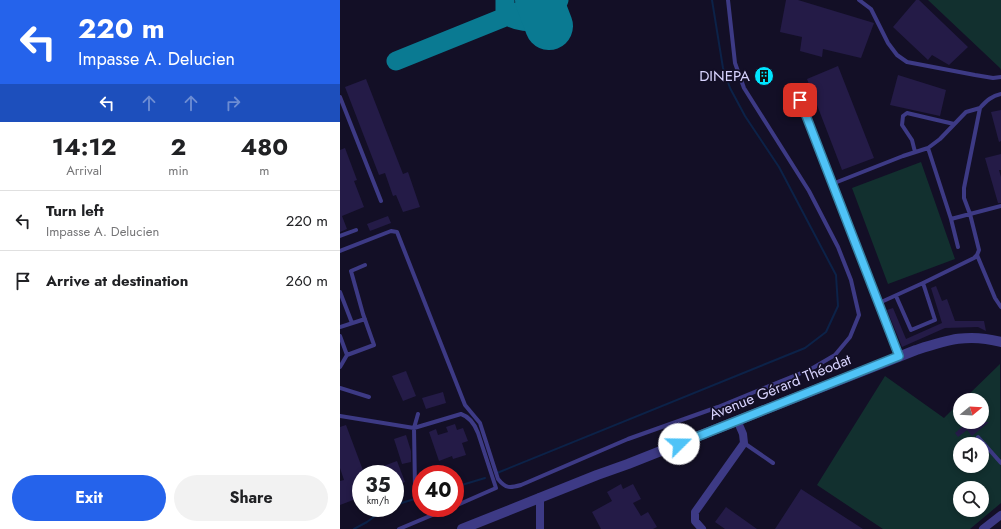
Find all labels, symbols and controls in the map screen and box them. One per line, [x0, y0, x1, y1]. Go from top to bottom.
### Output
text: 220 m [78, 8, 165, 49]
icon: left [12, 16, 64, 68]
text: Impasse A. Delucien [78, 46, 235, 72]
place label: DINEPA [699, 65, 750, 87]
building icon: DINEPA [753, 65, 775, 87]
pin [783, 83, 817, 117]
icon: arrive [789, 89, 811, 111]
icon: left [96, 92, 118, 114]
icon: ahead [138, 92, 160, 114]
icon: ahead [180, 92, 202, 114]
icon: right [222, 92, 244, 114]
text: 14:12 [52, 129, 116, 164]
text: 2 [171, 129, 186, 164]
text: 480 [240, 129, 288, 164]
text: Arrival [66, 161, 102, 180]
text: min [168, 161, 189, 180]
text: m [259, 161, 269, 180]
text: Turn left [46, 200, 104, 222]
icon: left [12, 210, 34, 232]
text: 220 m [286, 210, 328, 232]
text: Impasse A. Delucien [46, 222, 159, 241]
icon: arrive [12, 270, 34, 292]
text: Arrive at destination [46, 270, 188, 292]
text: 260 m [286, 270, 328, 292]
street label: Avenue Gérard Théodat [706, 348, 855, 426]
north arrow [953, 393, 989, 429]
map controls [953, 393, 989, 517]
position arrow [658, 423, 700, 465]
button: sound [953, 437, 989, 473]
speed limit sign: 40 [412, 465, 464, 517]
text: 35 [365, 471, 391, 500]
button: Exit [12, 475, 166, 521]
button: Share [174, 475, 328, 521]
button: search [953, 481, 989, 517]
text: km/h [367, 493, 389, 508]

